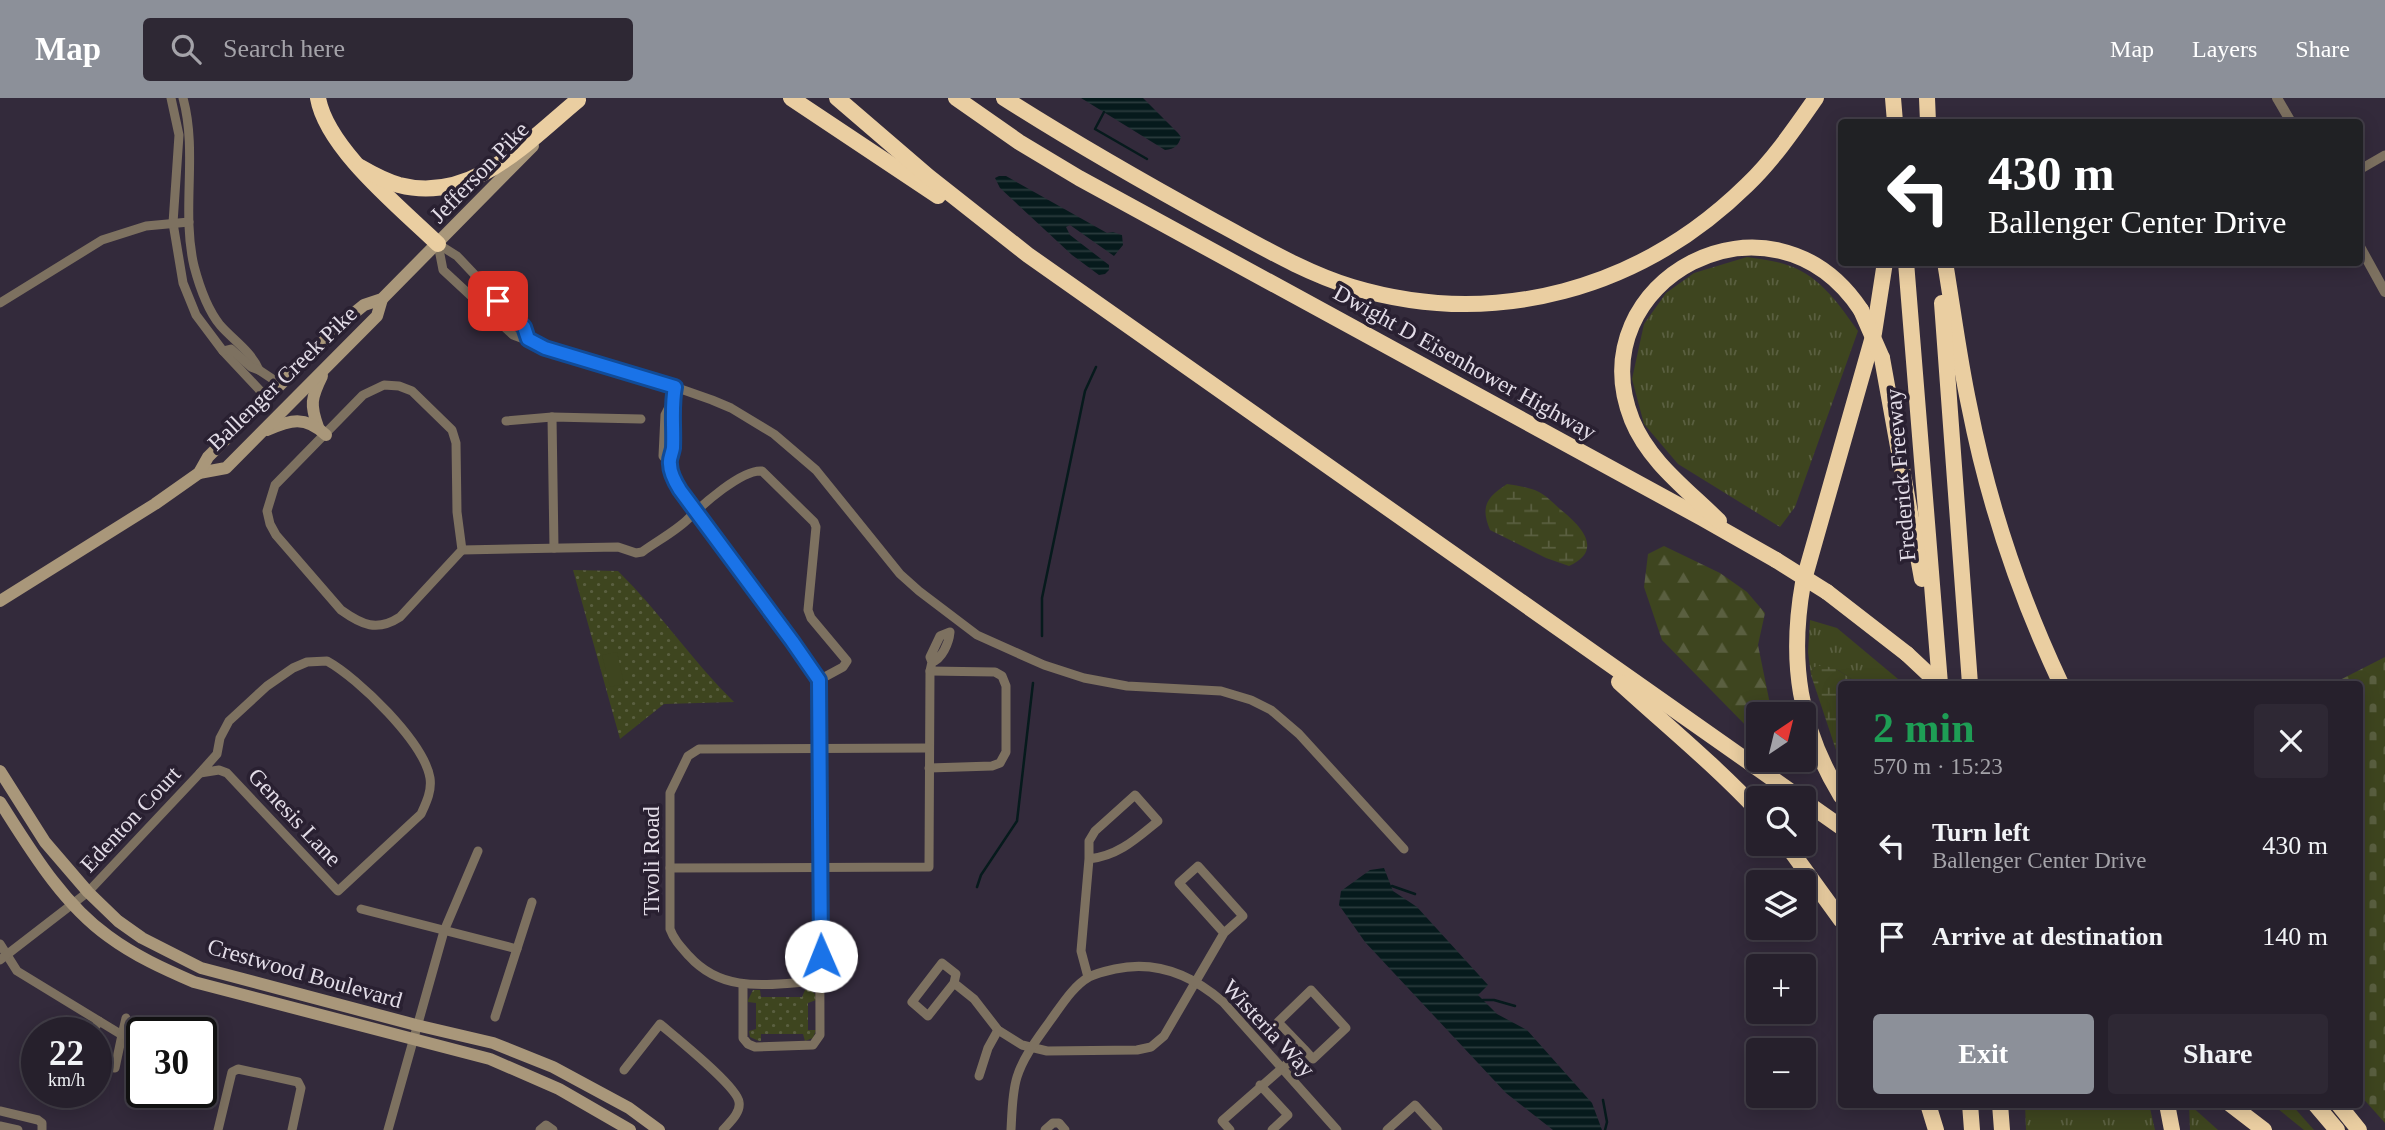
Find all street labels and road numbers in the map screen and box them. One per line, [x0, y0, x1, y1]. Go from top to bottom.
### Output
street label: Jefferson Pike [425, 117, 534, 228]
street label: Dwight D Eisenhower Highway [1329, 280, 1601, 445]
street label: Ballenger Creek Pike [203, 301, 362, 456]
street label: Frederick Freeway [1880, 387, 1920, 562]
street label: Edenton Court [75, 761, 186, 877]
street label: Genesis Lane [243, 763, 346, 871]
street label: Tivoli Road [639, 806, 664, 916]
street label: Crestwood Boulevard [205, 934, 405, 1013]
street label: Wisteria Way [1217, 975, 1320, 1083]

